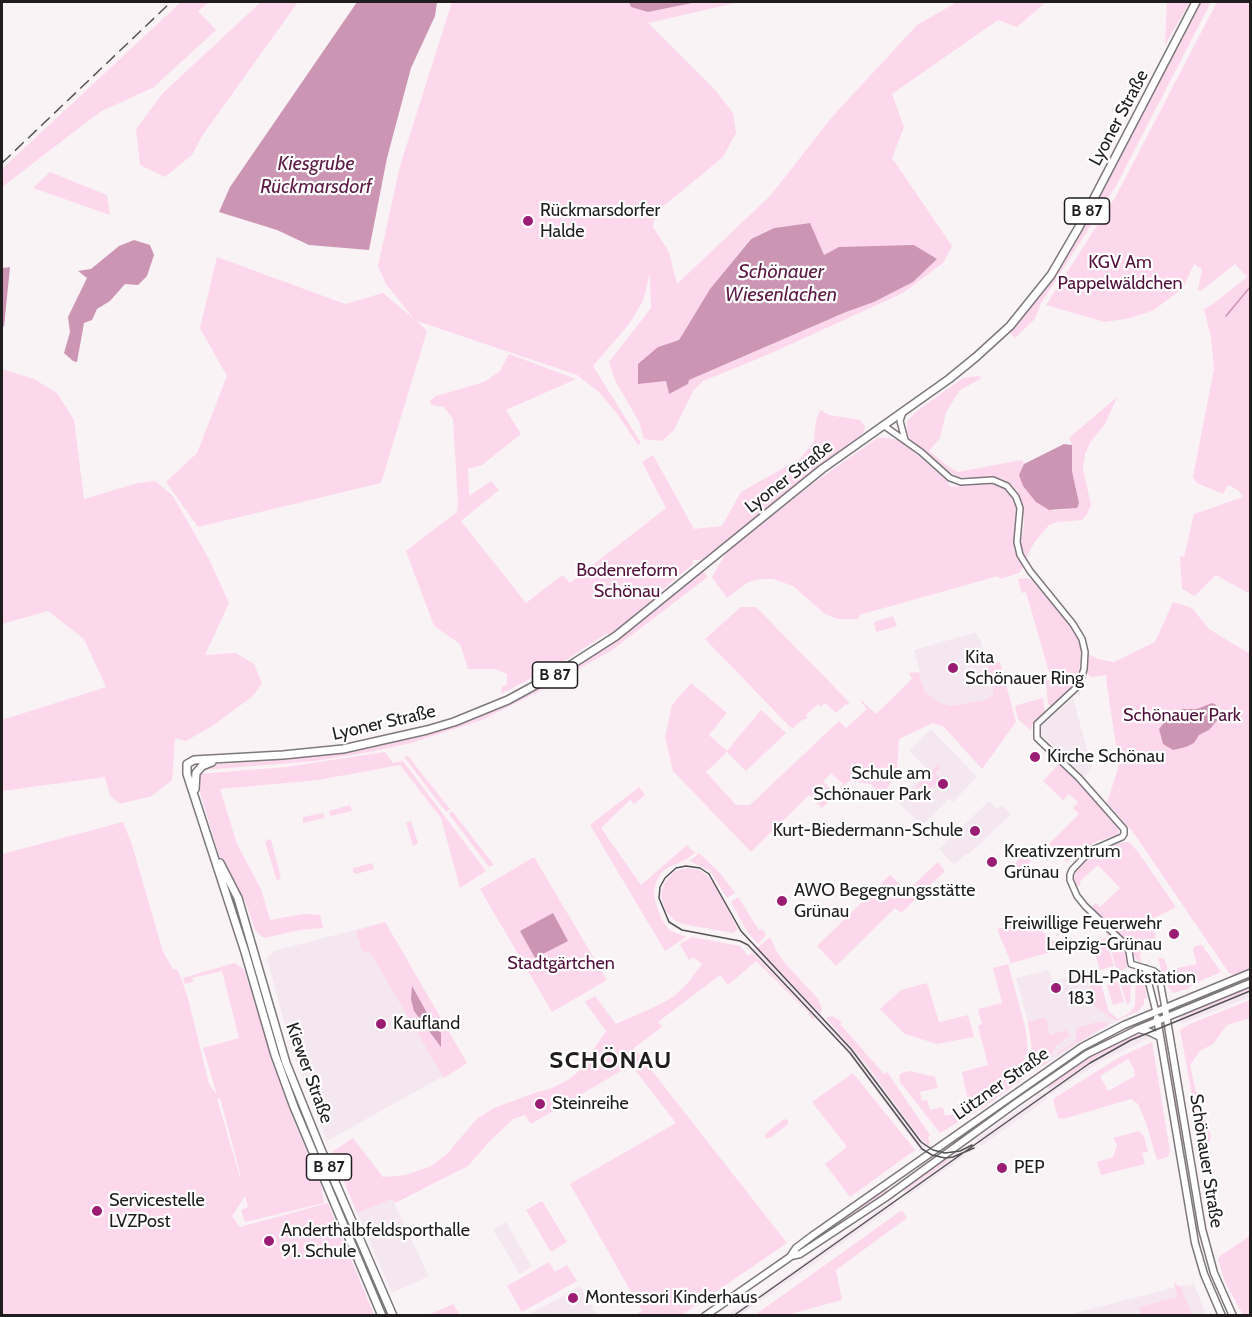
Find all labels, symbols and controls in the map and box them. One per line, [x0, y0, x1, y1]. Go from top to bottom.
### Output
street label: Lyoner Straße [1085, 66, 1153, 170]
water label: Kiesgrube Rückmarsdorf [260, 152, 372, 199]
road number: B 87 [1064, 198, 1110, 224]
place label: Rückmarsdorfer Halde [540, 200, 660, 242]
marker: Rückmarsdorfer Halde [521, 214, 535, 228]
park label: KGV Am Pappelwäldchen [1057, 252, 1183, 294]
water label: Schönauer Wiesenlachen [725, 260, 837, 307]
street label: Lyoner Straße [741, 436, 837, 518]
park label: Bodenreform Schönau [576, 560, 678, 602]
place label: Kita Schönauer Ring [965, 647, 1084, 690]
marker: Kita Schönauer Ring [946, 661, 960, 675]
road number: B 87 [532, 662, 578, 688]
street label: Lyoner Straße [330, 701, 438, 745]
park label: Schönauer Park [1123, 705, 1241, 727]
place label: Kirche Schönau [1047, 746, 1165, 768]
marker: Kirche Schönau [1028, 750, 1042, 764]
place label: Schule am Schönauer Park [813, 763, 931, 806]
marker: Schule am Schönauer Park [936, 777, 950, 791]
place label: Kurt-Biedermann-Schule [773, 820, 963, 842]
marker: Kurt-Biedermann-Schule [968, 824, 982, 838]
place label: Kreativzentrum Grünau [1004, 841, 1120, 884]
marker: Kreativzentrum Grünau [985, 855, 999, 869]
place label: AWO Begegnungsstätte Grünau [794, 880, 976, 922]
marker: AWO Begegnungsstätte Grünau [775, 894, 789, 908]
place label: Freiwillige Feuerwehr Leipzig-Grünau [1004, 913, 1162, 956]
marker: Freiwillige Feuerwehr Leipzig-Grünau [1167, 927, 1181, 941]
park label: Stadtgärtchen [507, 953, 615, 975]
place label: DHL-Packstation 183 [1068, 967, 1196, 1010]
marker: DHL-Packstation 183 [1049, 981, 1063, 995]
place label: Kaufland [393, 1013, 460, 1035]
marker: Kaufland [374, 1017, 388, 1031]
street label: Kiewer Straße [281, 1020, 337, 1126]
street label: Lützner Straße [949, 1043, 1053, 1125]
district label: SCHÖNAU [549, 1047, 673, 1075]
street label: Schönauer Straße [1185, 1092, 1227, 1230]
place label: Steinreihe [552, 1093, 629, 1115]
marker: Steinreihe [533, 1097, 547, 1111]
road number: B 87 [306, 1154, 352, 1180]
place label: PEP [1014, 1157, 1045, 1179]
marker: PEP [995, 1161, 1009, 1175]
place label: Servicestelle LVZPost [109, 1190, 205, 1232]
marker: Servicestelle LVZPost [90, 1204, 104, 1218]
place label: Anderthalbfeldsporthalle 91. Schule [281, 1220, 470, 1262]
marker: Anderthalbfeldsporthalle 91. Schule [262, 1234, 276, 1248]
place label: Montessori Kinderhaus [585, 1287, 757, 1309]
marker: Montessori Kinderhaus [566, 1291, 580, 1305]

